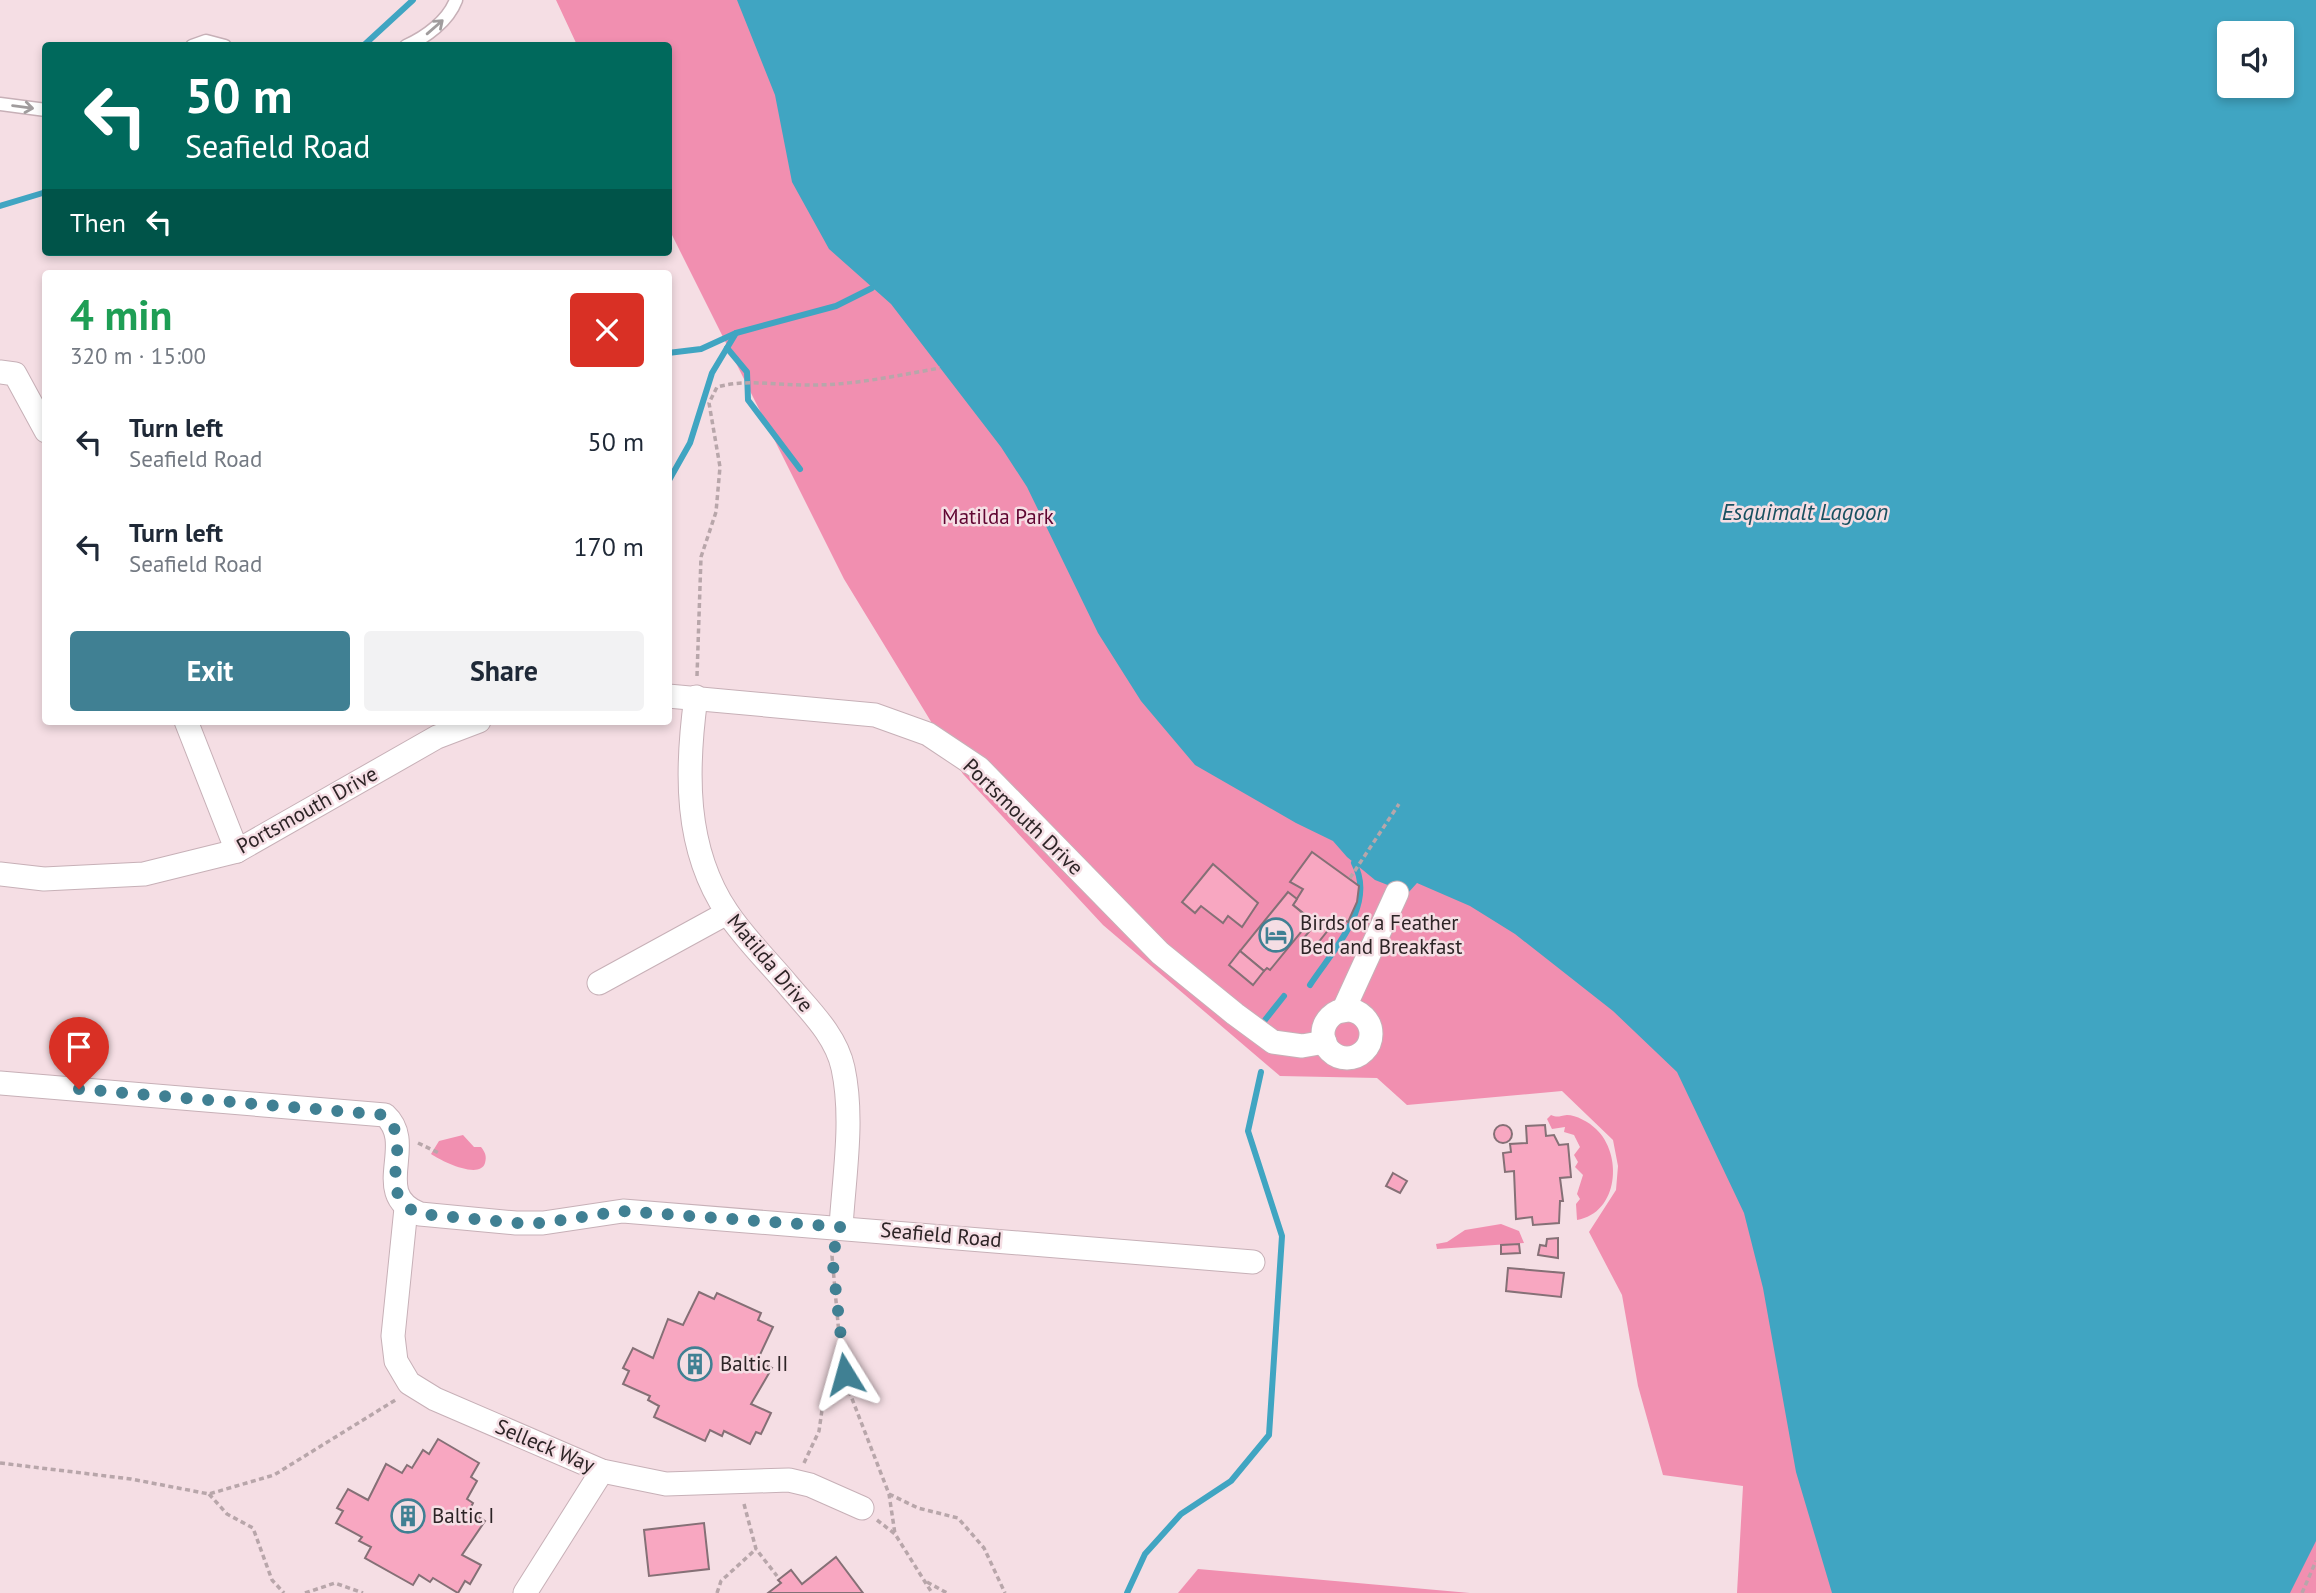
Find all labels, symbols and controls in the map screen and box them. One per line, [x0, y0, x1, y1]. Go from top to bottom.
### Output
one-way arrow [425, 19, 443, 35]
map controls [2217, 21, 2294, 98]
button: sound [2217, 21, 2294, 98]
text: 50 m [185, 63, 292, 127]
icon: left [70, 70, 161, 161]
one-way arrow [11, 101, 34, 114]
text: Seafield Road [185, 125, 371, 167]
icon: left [140, 203, 178, 241]
text: Then [70, 206, 126, 239]
text: 4 min [70, 287, 172, 342]
button: close [570, 293, 644, 367]
text: 320 m · 15:00 [70, 341, 206, 370]
text: Turn left [129, 411, 223, 444]
icon: left [70, 423, 108, 461]
text: 50 m [588, 425, 644, 458]
text: Seafield Road [129, 444, 262, 473]
water label: Esquimalt Lagoon [1722, 497, 1888, 526]
park label: Matilda Park [942, 503, 1054, 530]
text: Turn left [129, 516, 223, 549]
icon: left [70, 528, 108, 566]
text: 170 m [573, 530, 644, 563]
text: Seafield Road [129, 549, 262, 578]
button: Exit [70, 631, 350, 711]
button: Share [364, 631, 644, 711]
street label: Portsmouth Drive [958, 752, 1089, 881]
street label: Portsmouth Drive [232, 760, 382, 859]
street label: Matilda Drive [721, 908, 819, 1017]
place label: Birds of a Feather Bed and Breakfast [1300, 909, 1462, 960]
hotel icon: Birds of a Feather Bed and Breakfast [1257, 916, 1295, 954]
pin [49, 1017, 109, 1089]
icon: arrive [60, 1028, 98, 1066]
street label: Seafield Road [879, 1216, 1003, 1253]
position arrow [808, 1337, 882, 1411]
building icon: Baltic II [676, 1345, 714, 1383]
place label: Baltic II [720, 1350, 788, 1377]
street label: Selleck Way [491, 1413, 599, 1479]
building icon: Baltic I [389, 1497, 427, 1535]
place label: Baltic I [432, 1502, 494, 1529]

